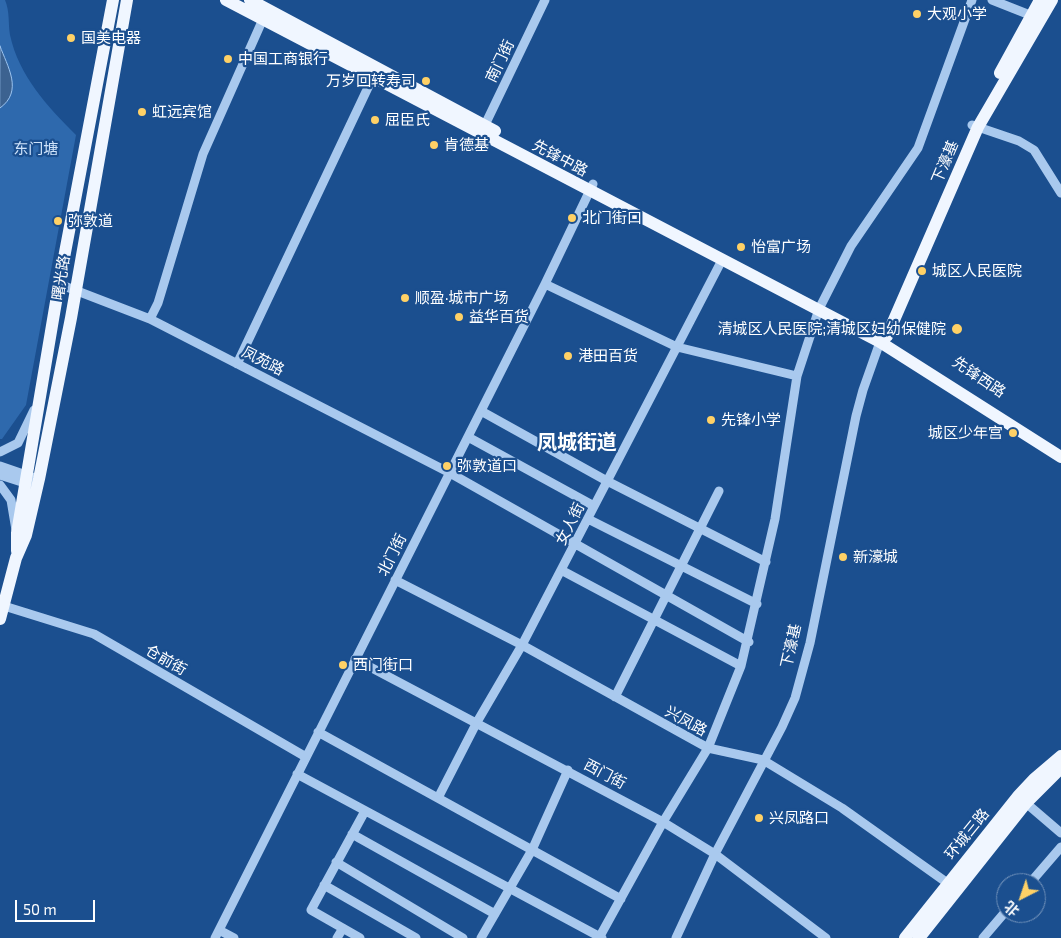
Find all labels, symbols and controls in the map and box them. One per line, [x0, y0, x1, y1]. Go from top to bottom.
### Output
place label: 大观小学 [927, 5, 987, 23]
marker: 大观小学 [911, 8, 923, 20]
place label: 国美电器 [81, 29, 141, 47]
marker: 国美电器 [65, 32, 77, 44]
street label: 南门街 [482, 37, 518, 85]
place label: 中国工商银行 [238, 50, 328, 68]
marker: 中国工商银行 [222, 53, 234, 65]
place label: 万岁回转寿司 [326, 72, 416, 90]
marker: 万岁回转寿司 [420, 75, 432, 87]
place label: 虹远宾馆 [152, 103, 212, 121]
marker: 虹远宾馆 [136, 106, 148, 118]
place label: 屈臣氏 [385, 111, 430, 129]
marker: 屈臣氏 [369, 114, 381, 126]
place label: 肯德基 [444, 136, 489, 154]
street label: 先锋中路 [529, 136, 591, 180]
street label: 下濠基 [928, 138, 962, 186]
marker: 肯德基 [428, 139, 440, 151]
park label: 东门塘 [14, 140, 58, 158]
place label: 北门街口 [582, 209, 642, 227]
place label: 弥敦道 [68, 212, 113, 230]
marker: 北门街口 [566, 212, 578, 224]
marker: 弥敦道 [52, 215, 64, 227]
place label: 怡富广场 [751, 238, 811, 256]
marker: 怡富广场 [735, 241, 747, 253]
street label: 曙光路 [49, 254, 73, 302]
place label: 城区人民医院 [932, 262, 1022, 280]
marker: 城区人民医院 [916, 265, 928, 277]
place label: 顺盈·城市广场 [415, 289, 509, 307]
marker: 顺盈·城市广场 [399, 292, 411, 304]
place label: 益华百货 [469, 308, 529, 326]
marker: 益华百货 [453, 311, 465, 323]
place label: 清城区人民医院;清城区妇幼保健院 [717, 320, 946, 338]
marker: 清城区人民医院;清城区妇幼保健院 [950, 322, 964, 336]
street label: 凤苑路 [239, 343, 287, 379]
place label: 港田百货 [578, 347, 638, 365]
marker: 港田百货 [562, 350, 574, 362]
street label: 先锋西路 [949, 353, 1009, 401]
place label: 先锋小学 [721, 411, 781, 429]
marker: 先锋小学 [705, 414, 717, 426]
place label: 城区少年宫 [928, 424, 1003, 442]
marker: 城区少年宫 [1007, 427, 1019, 439]
district label: 凤城街道 [537, 430, 617, 454]
place label: 弥敦道口 [457, 457, 517, 475]
marker: 弥敦道口 [441, 460, 453, 472]
street label: 女人街 [552, 500, 588, 548]
street label: 北门街 [374, 531, 410, 579]
place label: 新濠城 [853, 548, 898, 566]
marker: 新濠城 [837, 551, 849, 563]
street label: 下濠基 [777, 622, 805, 670]
street label: 仓前街 [142, 641, 190, 679]
place label: 西门街口 [353, 656, 413, 674]
marker: 西门街口 [337, 659, 349, 671]
street label: 兴凤路 [662, 702, 710, 740]
street label: 西门街 [581, 755, 629, 793]
street label: 环城三路 [941, 805, 993, 863]
place label: 兴凤路口 [769, 809, 829, 827]
marker: 兴凤路口 [753, 812, 765, 824]
north arrow [996, 873, 1046, 923]
scale bar [18, 890, 98, 922]
text: 北 [1001, 898, 1022, 920]
text: 50 m [23, 900, 57, 918]

